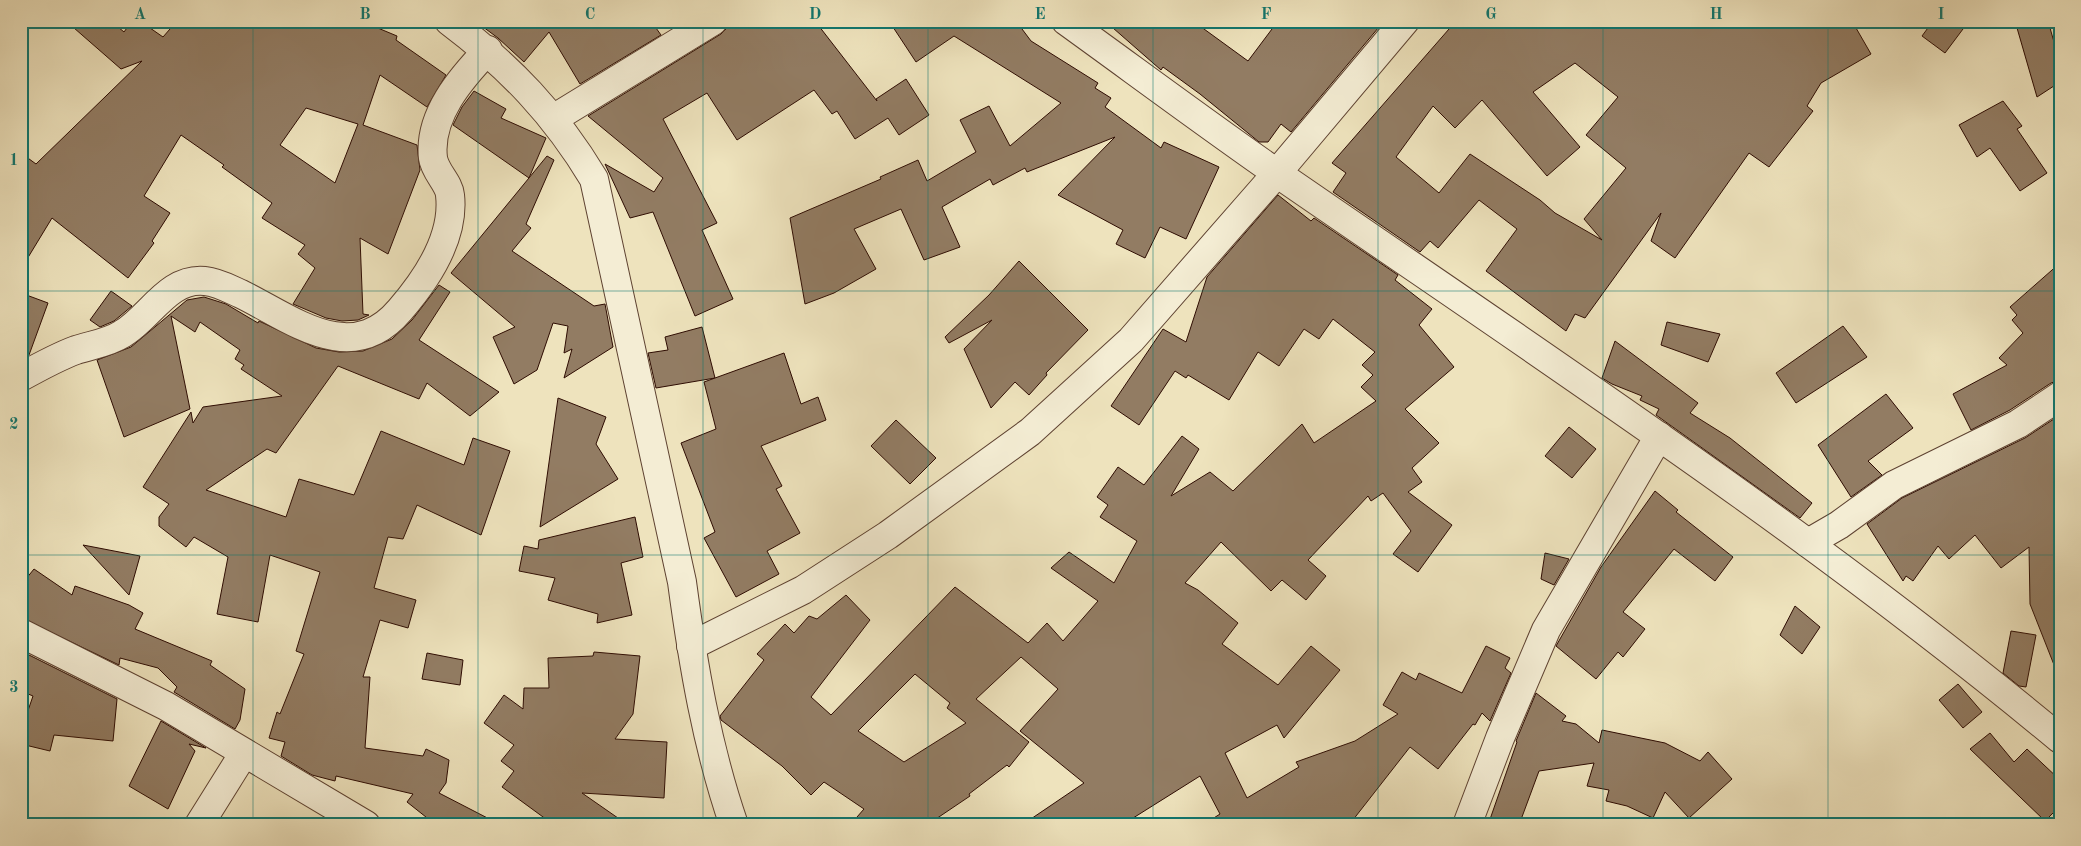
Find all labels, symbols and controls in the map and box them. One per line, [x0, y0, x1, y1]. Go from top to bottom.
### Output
text: A [134, 7, 146, 23]
text: B [359, 7, 371, 23]
text: C [585, 7, 595, 23]
text: D [809, 7, 821, 23]
text: E [1034, 7, 1046, 23]
text: F [1261, 7, 1272, 23]
text: G [1485, 7, 1497, 23]
text: H [1709, 7, 1723, 23]
text: I [1937, 7, 1945, 23]
text: 1 [9, 153, 19, 169]
text: 2 [9, 417, 19, 433]
text: 3 [9, 680, 19, 696]

